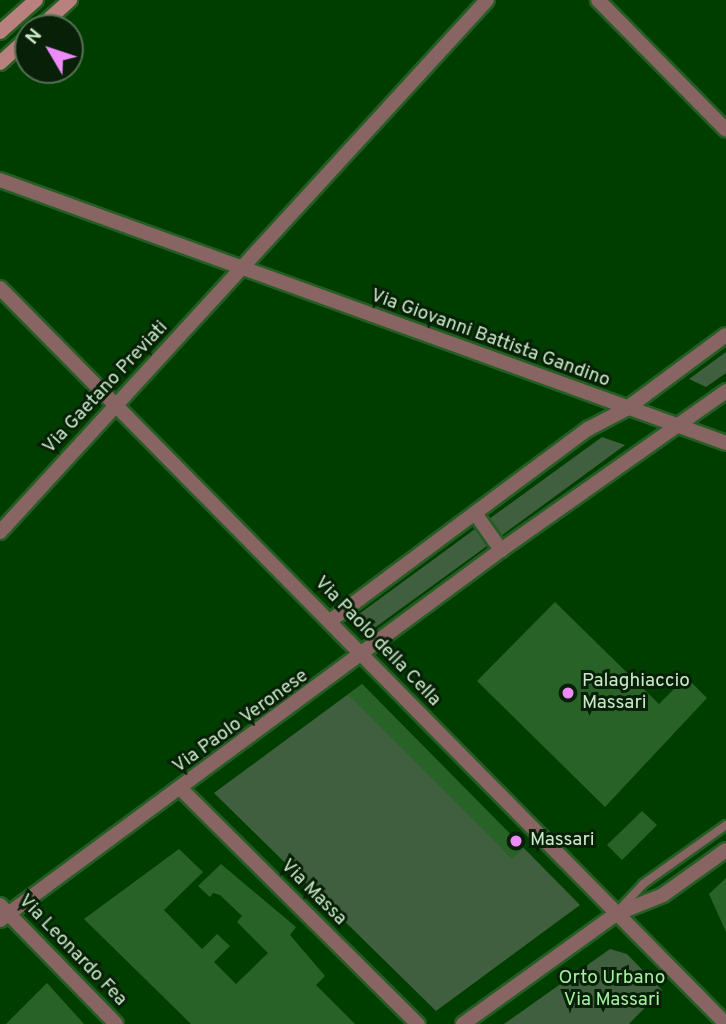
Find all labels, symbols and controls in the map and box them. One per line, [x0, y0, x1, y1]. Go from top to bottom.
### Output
north arrow [14, 14, 84, 84]
text: N [21, 24, 48, 50]
street label: Via Giovanni Battista Gandino [367, 285, 613, 393]
street label: Via Gaetano Previati [39, 317, 173, 459]
street label: Via Paolo della Cella [309, 572, 445, 712]
street label: Via Paolo Veronese [169, 665, 313, 779]
place label: Palaghiaccio Massari [582, 671, 690, 715]
marker: Palaghiaccio Massari [560, 685, 576, 701]
place label: Massari [530, 830, 595, 852]
marker: Massari [508, 833, 524, 849]
street label: Via Massa [275, 855, 351, 931]
street label: Via Leonardo Fea [13, 890, 131, 1012]
park label: Orto Urbano Via Massari [559, 968, 665, 1012]

